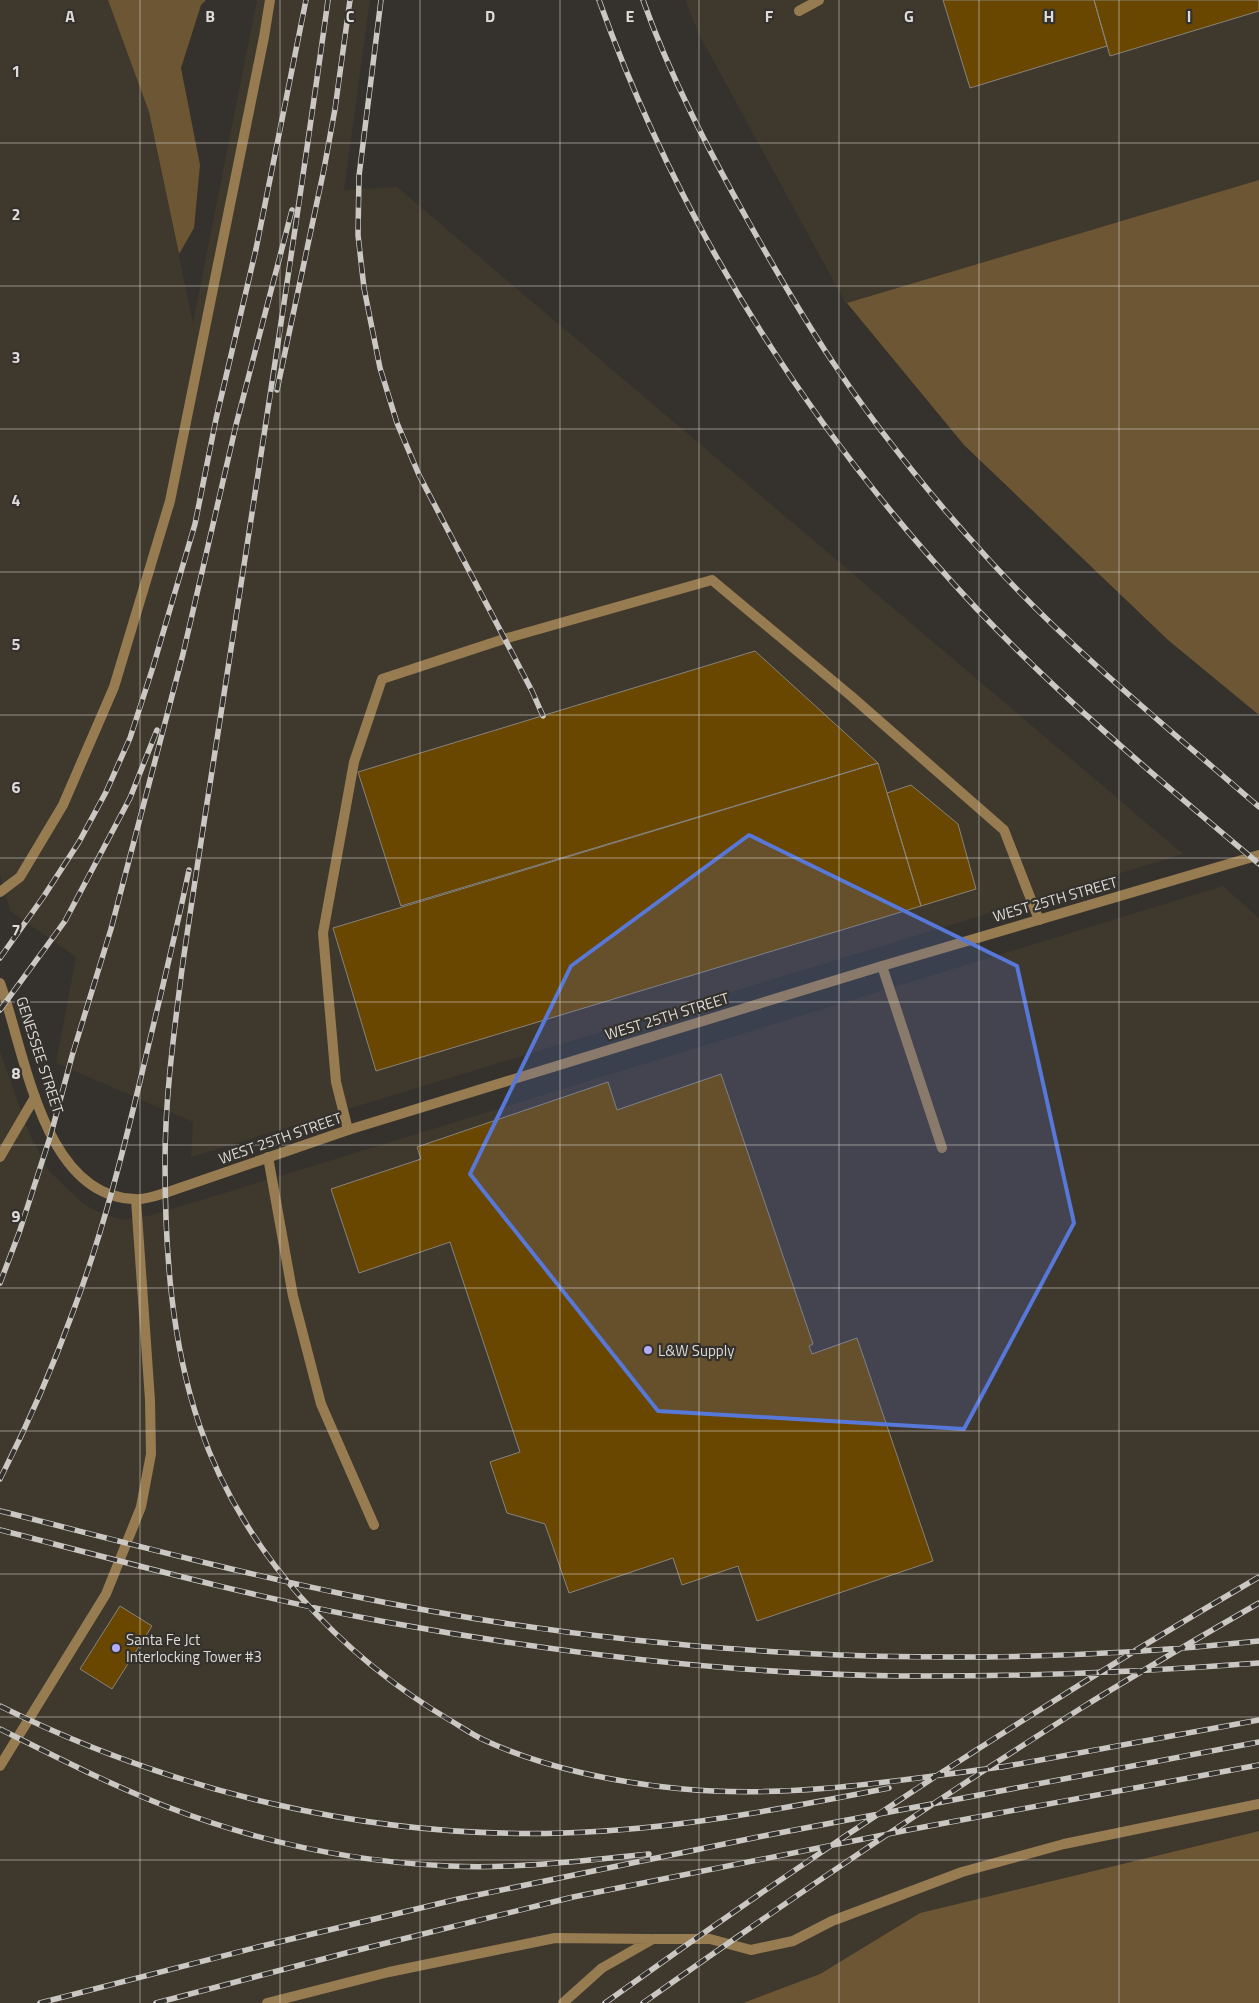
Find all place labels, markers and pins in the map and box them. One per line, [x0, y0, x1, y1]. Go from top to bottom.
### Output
place label: L&W Supply [658, 1339, 734, 1362]
marker: L&W Supply [642, 1344, 654, 1356]
place label: Santa Fe Jct Interlocking Tower #3 [126, 1628, 262, 1668]
marker: Santa Fe Jct Interlocking Tower #3 [110, 1642, 122, 1654]

